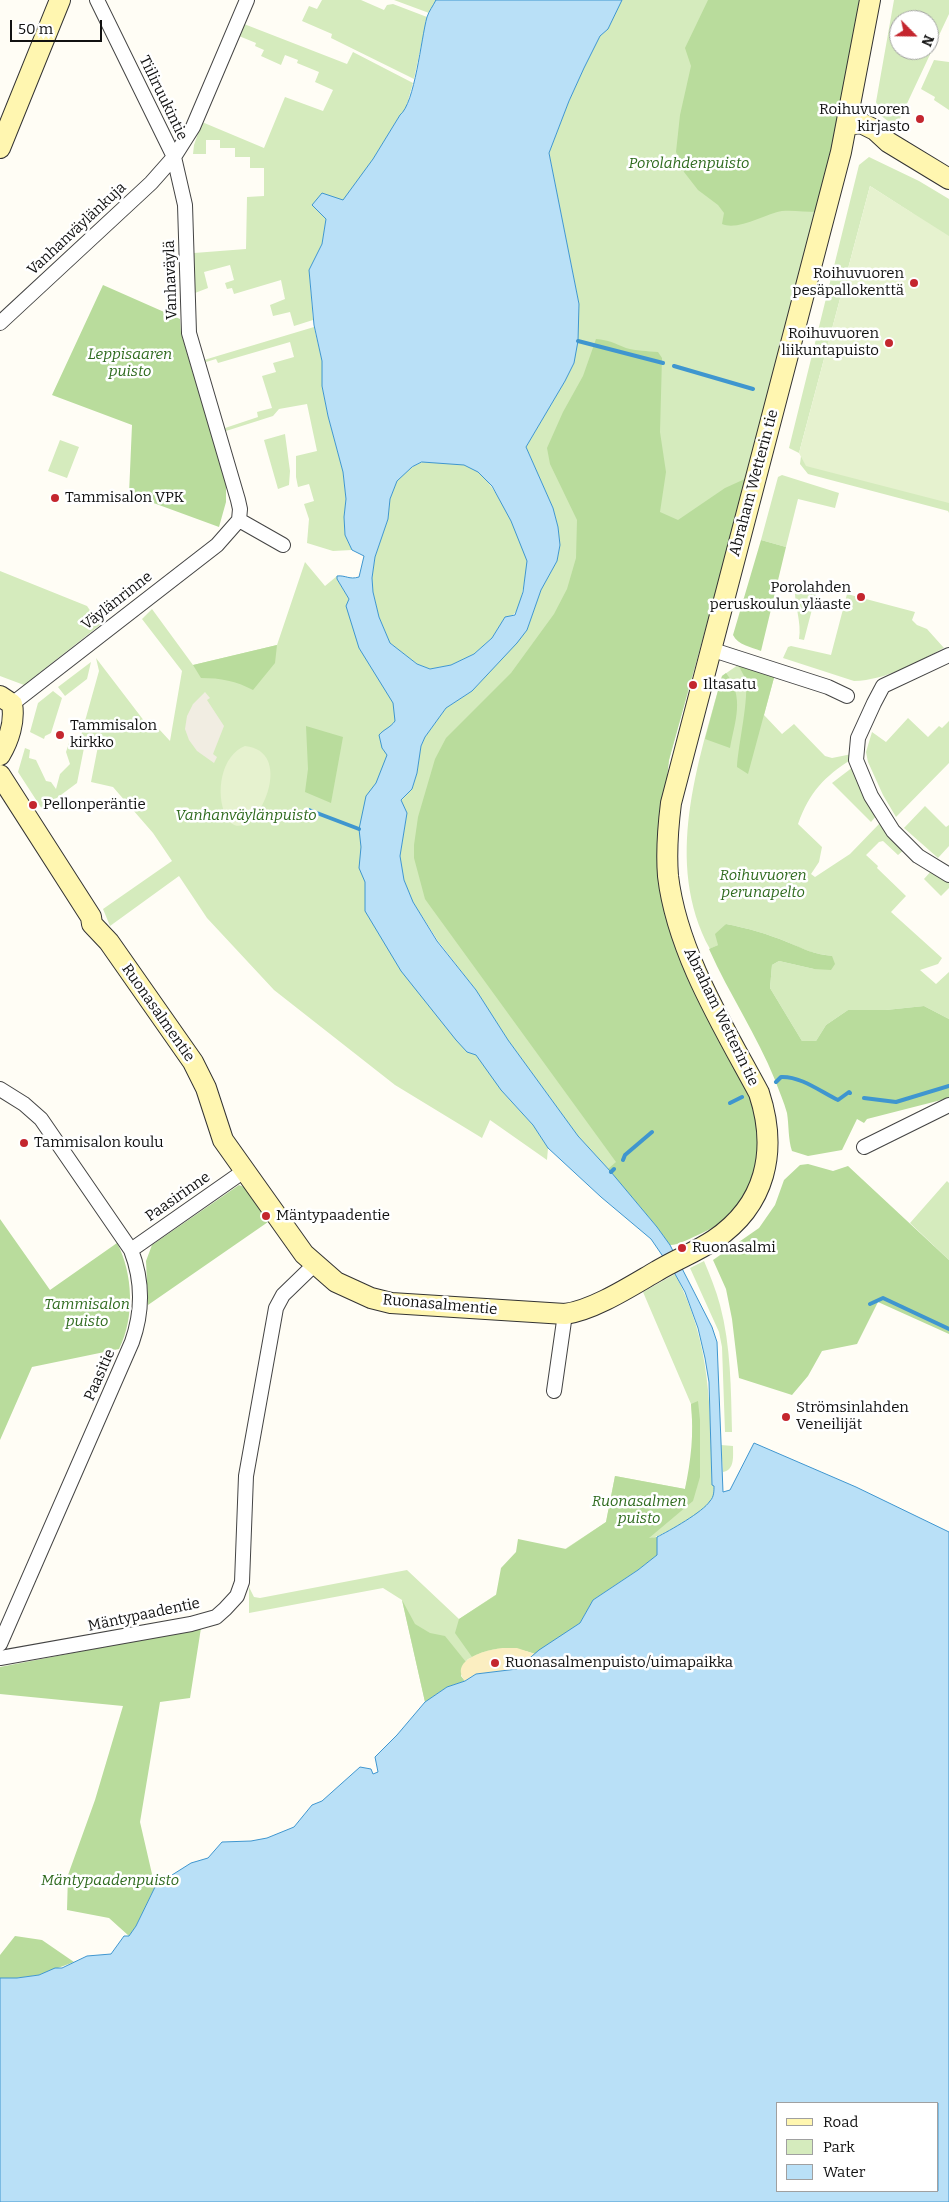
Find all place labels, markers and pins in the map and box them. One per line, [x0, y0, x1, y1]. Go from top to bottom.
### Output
place label: Roihuvuoren kirjasto [819, 101, 910, 136]
marker: Roihuvuoren kirjasto [914, 113, 926, 125]
place label: Roihuvuoren pesäpallokenttä [792, 265, 904, 300]
marker: Roihuvuoren pesäpallokenttä [908, 277, 920, 289]
place label: Roihuvuoren liikuntapuisto [781, 325, 879, 360]
marker: Roihuvuoren liikuntapuisto [883, 337, 895, 349]
place label: Tammisalon VPK [65, 489, 184, 507]
marker: Tammisalon VPK [49, 492, 61, 504]
place label: Porolahden peruskoulun yläaste [710, 579, 851, 614]
marker: Porolahden peruskoulun yläaste [855, 591, 867, 603]
place label: Iltasatu [703, 676, 756, 694]
marker: Iltasatu [687, 679, 699, 691]
place label: Tammisalon kirkko [70, 717, 157, 752]
marker: Tammisalon kirkko [54, 729, 66, 741]
place label: Pellonperäntie [43, 796, 146, 814]
marker: Pellonperäntie [27, 799, 39, 811]
place label: Tammisalon koulu [34, 1134, 164, 1152]
marker: Tammisalon koulu [18, 1137, 30, 1149]
place label: Mäntypaadentie [276, 1207, 390, 1225]
marker: Mäntypaadentie [260, 1210, 272, 1222]
place label: Ruonasalmi [692, 1239, 776, 1257]
marker: Ruonasalmi [676, 1242, 688, 1254]
place label: Strömsinlahden Veneilijät [796, 1399, 909, 1434]
marker: Strömsinlahden Veneilijät [780, 1411, 792, 1423]
place label: Ruonasalmenpuisto/uimapaikka [505, 1654, 733, 1672]
marker: Ruonasalmenpuisto/uimapaikka [489, 1657, 501, 1669]

